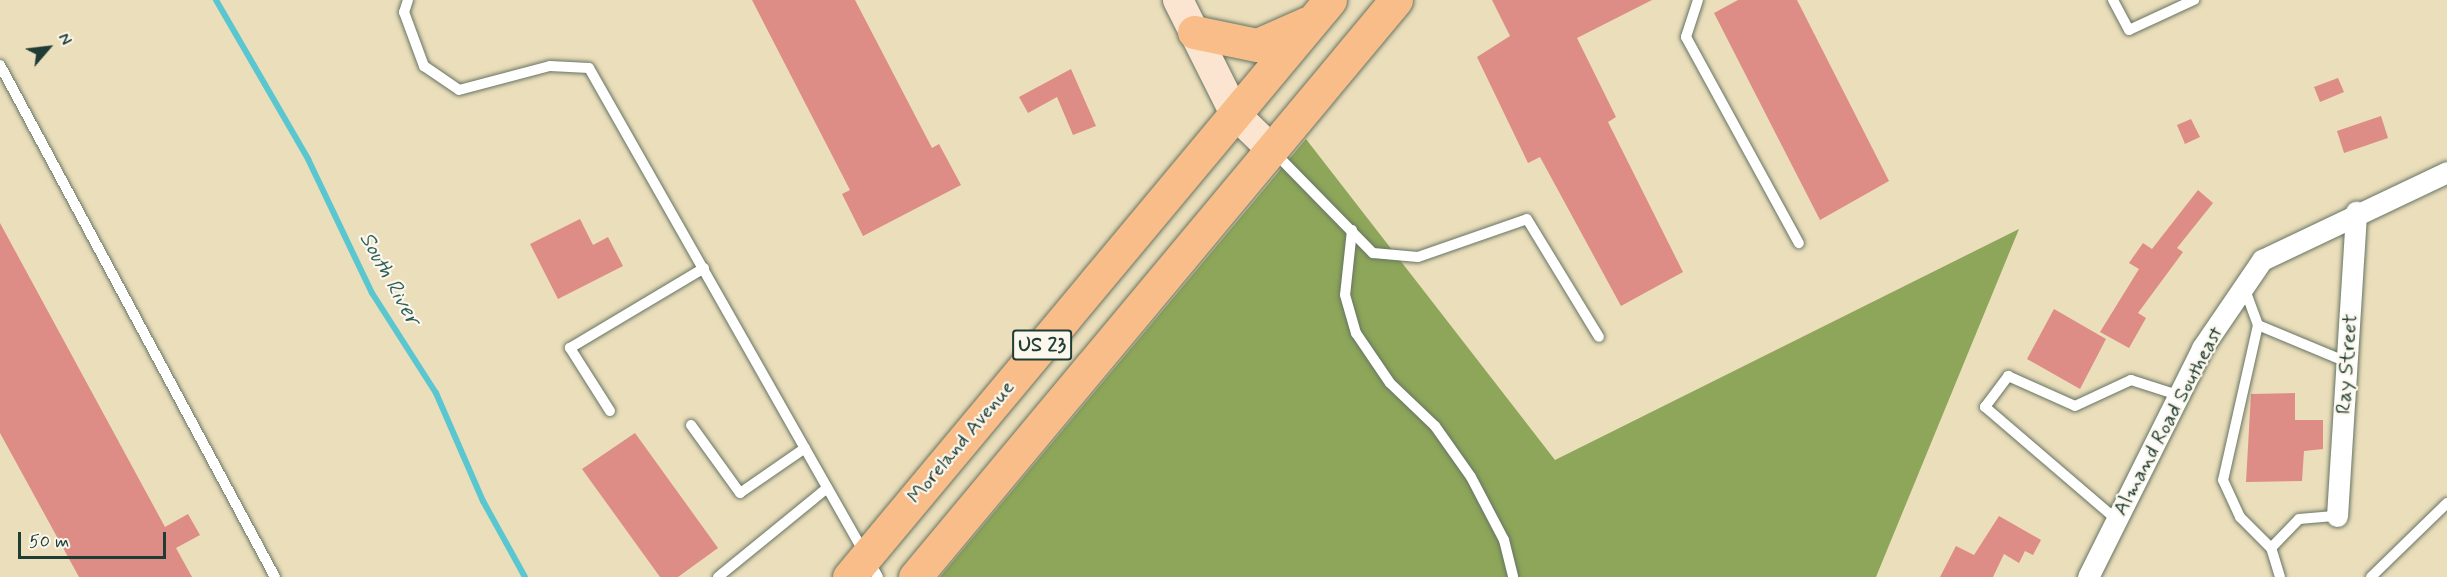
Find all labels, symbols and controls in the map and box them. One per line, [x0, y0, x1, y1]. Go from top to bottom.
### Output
north arrow [18, 18, 78, 78]
text: N [53, 30, 76, 49]
water label: South River [353, 228, 425, 330]
street label: Ray Street [2331, 313, 2363, 415]
street label: Almand Road Southeast [2108, 323, 2228, 519]
road number: US 23 [1012, 328, 1072, 362]
street label: Moreland Avenue [902, 375, 1020, 509]
scale bar [21, 520, 170, 558]
text: 50 m [29, 530, 69, 554]

